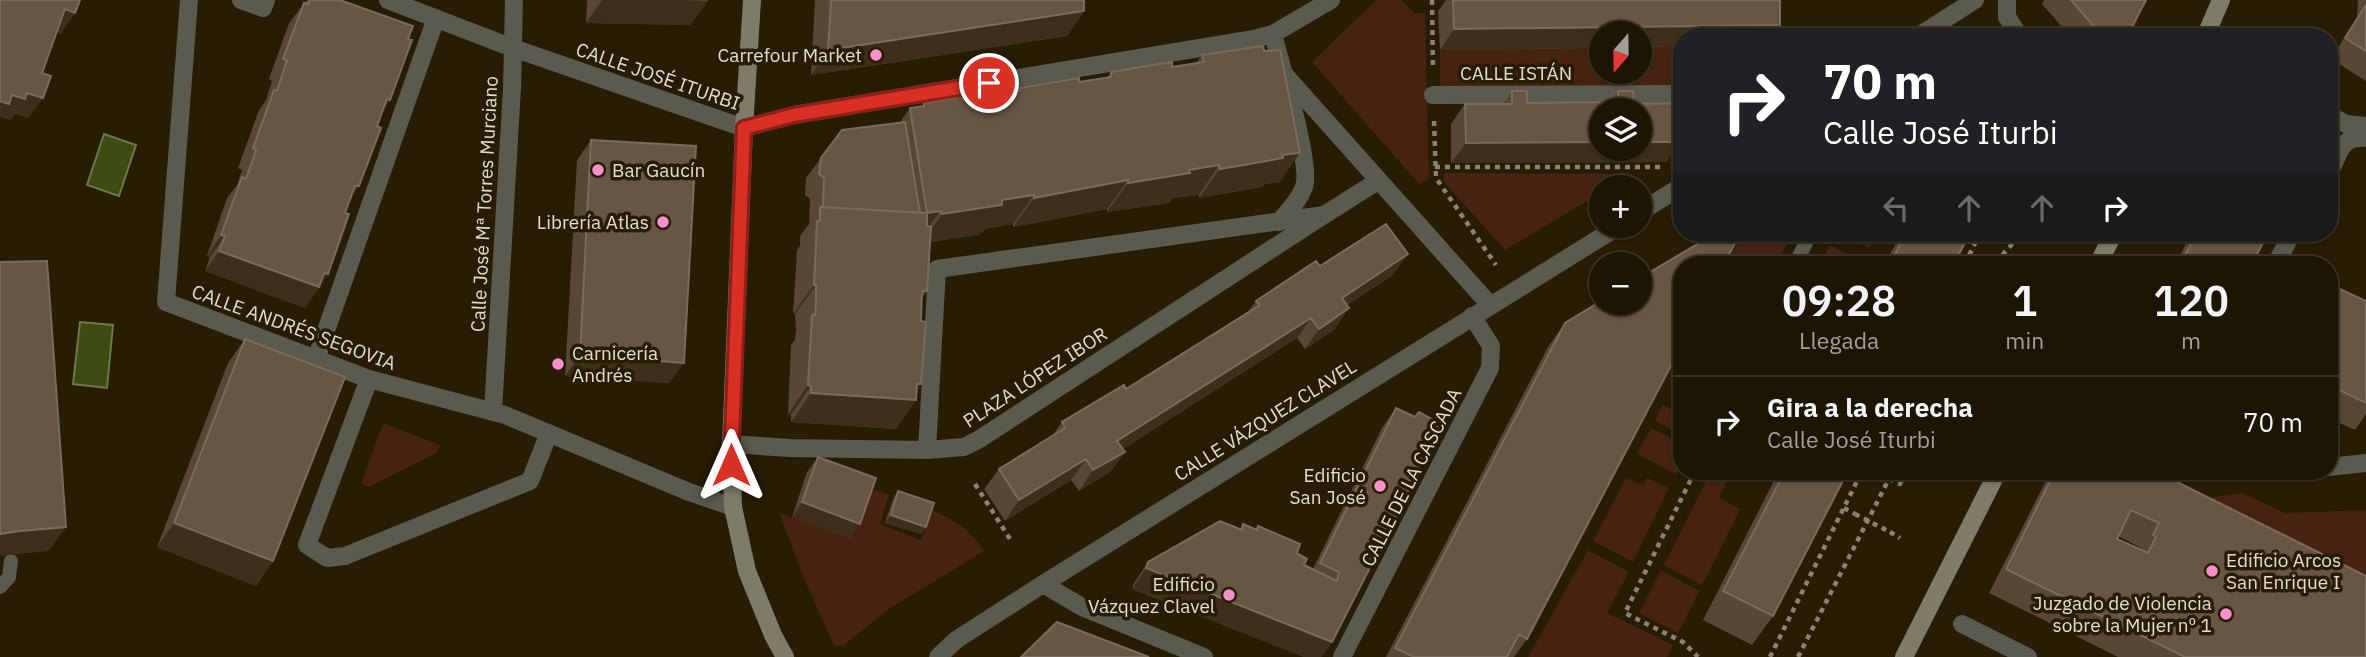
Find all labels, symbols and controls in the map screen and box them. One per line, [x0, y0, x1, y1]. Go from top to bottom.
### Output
north arrow [1589, 21, 1652, 84]
map controls [1589, 21, 1652, 315]
street label: CALLE JOSÉ ITURBI [573, 37, 743, 115]
place label: Carrefour Market [717, 43, 862, 67]
marker: Carrefour Market [868, 47, 884, 63]
text: 70 m [1823, 49, 1937, 112]
pin [959, 53, 1019, 113]
icon: right [1708, 56, 1799, 147]
street label: CALLE ISTÁN [1460, 61, 1572, 85]
icon: arrive [970, 64, 1008, 102]
street label: Calle José Mª Torres Murciano [465, 75, 503, 333]
button: layers [1589, 98, 1652, 161]
text: Calle José Iturbi [1823, 111, 2058, 153]
place label: Bar Gaucín [612, 158, 705, 182]
marker: Bar Gaucín [590, 162, 606, 178]
button: + [1589, 175, 1652, 238]
icon: left [1877, 189, 1915, 227]
icon: ahead [1950, 189, 1988, 227]
icon: ahead [2023, 189, 2061, 227]
icon: right [2096, 189, 2134, 227]
place label: Librería Atlas [537, 210, 649, 234]
marker: Librería Atlas [655, 214, 671, 230]
button: − [1589, 252, 1652, 315]
text: 09:28 [1782, 273, 1896, 328]
text: 1 [2012, 273, 2037, 328]
text: 120 [2153, 273, 2229, 328]
street label: CALLE ANDRÉS SEGOVIA [189, 279, 399, 375]
street label: PLAZA LÓPEZ IBOR [958, 321, 1112, 433]
text: Llegada [1799, 325, 1879, 355]
text: min [2005, 325, 2044, 355]
text: m [2181, 325, 2201, 355]
place label: Carnicería Andrés [572, 341, 658, 387]
street label: CALLE VÁZQUEZ CLAVEL [1169, 354, 1361, 486]
marker: Carnicería Andrés [550, 356, 566, 372]
street label: CALLE DE LA CASCADA [1356, 384, 1466, 570]
text: Gira a la derecha [1767, 390, 1973, 424]
icon: right [1708, 403, 1746, 441]
text: 70 m [2243, 405, 2303, 439]
text: Calle José Iturbi [1767, 424, 1936, 454]
position arrow [694, 428, 768, 502]
place label: Edificio San José [1290, 463, 1366, 509]
marker: Edificio San José [1372, 478, 1388, 494]
place label: Edificio Arcos San Enrique I [2226, 548, 2341, 594]
marker: Edificio Arcos San Enrique I [2204, 563, 2220, 579]
place label: Edificio Vázquez Clavel [1088, 572, 1215, 618]
marker: Edificio Vázquez Clavel [1221, 587, 1237, 603]
place label: Juzgado de Violencia sobre la Mujer nº 1 [2033, 591, 2212, 637]
marker: Juzgado de Violencia sobre la Mujer nº 1 [2218, 606, 2234, 622]

